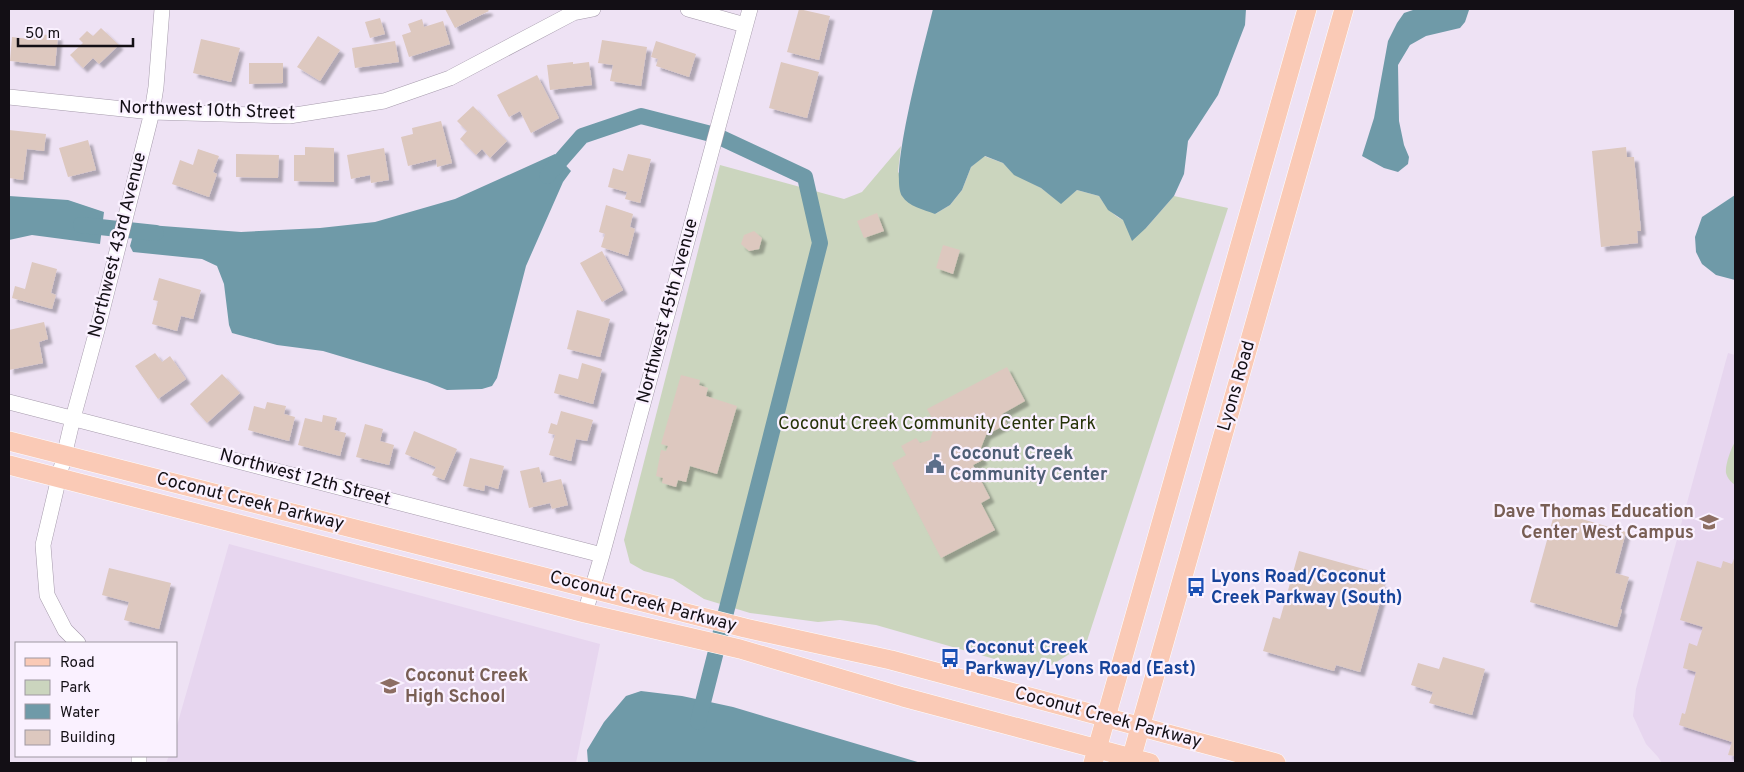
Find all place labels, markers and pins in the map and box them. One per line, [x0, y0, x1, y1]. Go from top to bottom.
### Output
place label: Coconut Creek Community Center [950, 443, 1108, 487]
public building icon: Coconut Creek Community Center [924, 453, 946, 475]
place label: Dave Thomas Education Center West Campus [1493, 501, 1694, 545]
school or university icon: Dave Thomas Education Center West Campus [1698, 511, 1720, 533]
place label: Lyons Road/Coconut Creek Parkway (South) [1211, 566, 1402, 610]
bus stop icon: Lyons Road/Coconut Creek Parkway (South) [1185, 576, 1207, 598]
place label: Coconut Creek Parkway/Lyons Road (East) [965, 637, 1196, 681]
bus stop icon: Coconut Creek Parkway/Lyons Road (East) [939, 647, 961, 669]
place label: Coconut Creek High School [405, 665, 528, 709]
school or university icon: Coconut Creek High School [379, 675, 401, 697]

